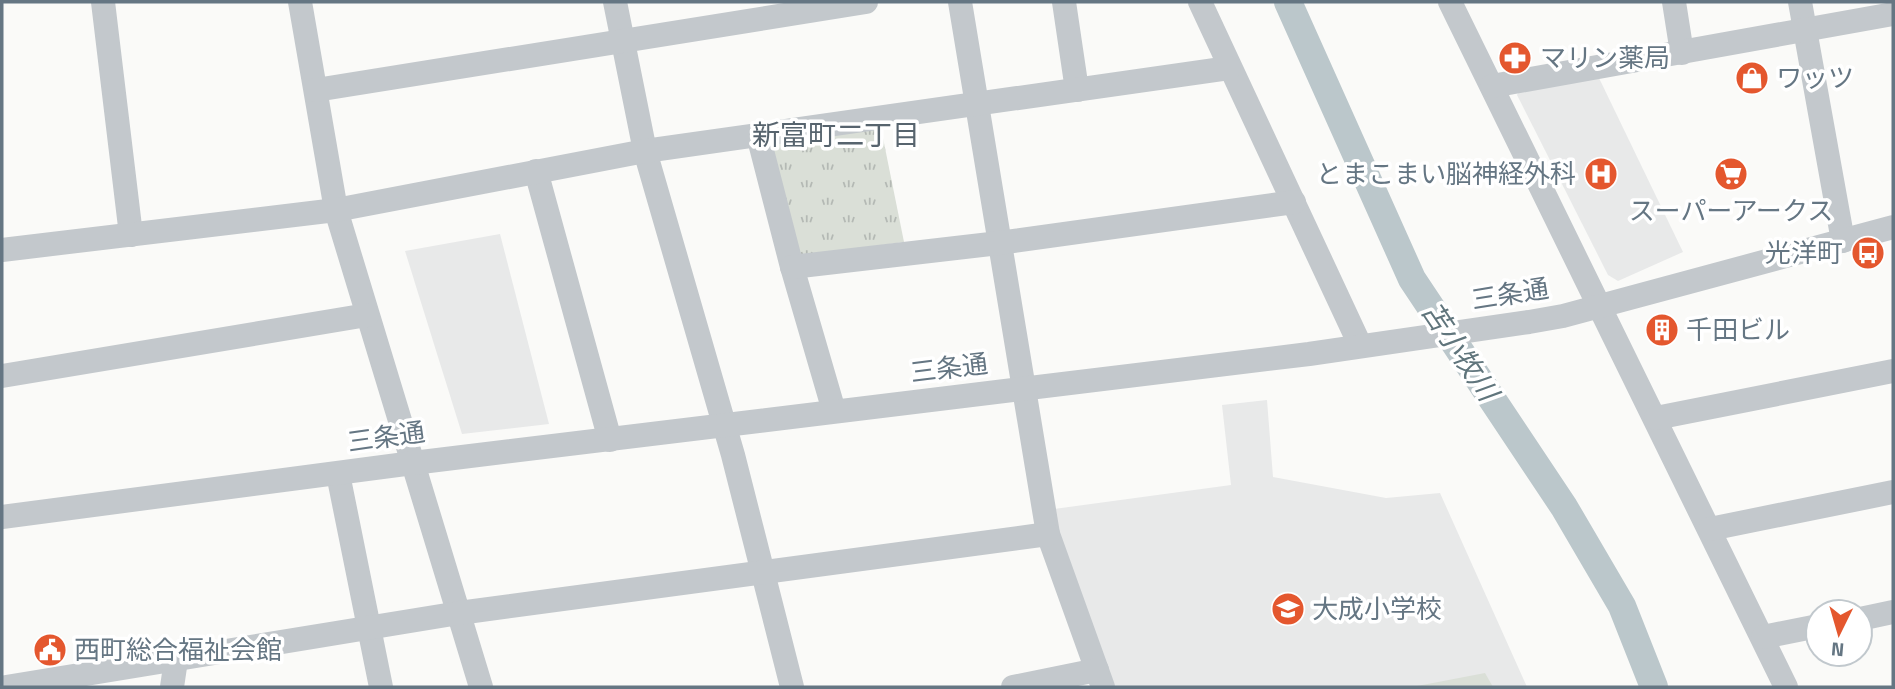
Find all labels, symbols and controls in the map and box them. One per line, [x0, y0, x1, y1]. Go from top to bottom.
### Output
place label: マリン薬局 [1540, 38, 1670, 77]
pharmacy icon: マリン薬局 [1496, 39, 1534, 77]
place label: ワッツ [1776, 58, 1854, 97]
shop icon: ワッツ [1733, 59, 1771, 97]
district label: 新富町二丁目 [752, 113, 920, 156]
place label: とまこまい脳神経外科 [1316, 154, 1576, 193]
hospital icon: とまこまい脳神経外科 [1582, 155, 1620, 193]
supermarket icon: スーパーアークス [1712, 155, 1750, 193]
place label: スーパーアークス [1629, 191, 1833, 230]
place label: 光洋町 [1765, 233, 1843, 272]
bus stop icon: 光洋町 [1849, 234, 1887, 272]
street label: 三条通 [1468, 268, 1551, 319]
water label: 苫小牧川 [1411, 292, 1511, 412]
place label: 千田ビル [1686, 310, 1790, 349]
building icon: 千田ビル [1643, 311, 1681, 349]
street label: 三条通 [908, 343, 990, 392]
street label: 三条通 [345, 412, 427, 461]
place label: 大成小学校 [1312, 589, 1442, 628]
school or university icon: 大成小学校 [1269, 590, 1307, 628]
north arrow [1804, 598, 1874, 668]
place label: 西町総合福祉会館 [74, 630, 282, 669]
public building icon: 西町総合福祉会館 [31, 631, 69, 669]
text: N [1830, 635, 1845, 665]

